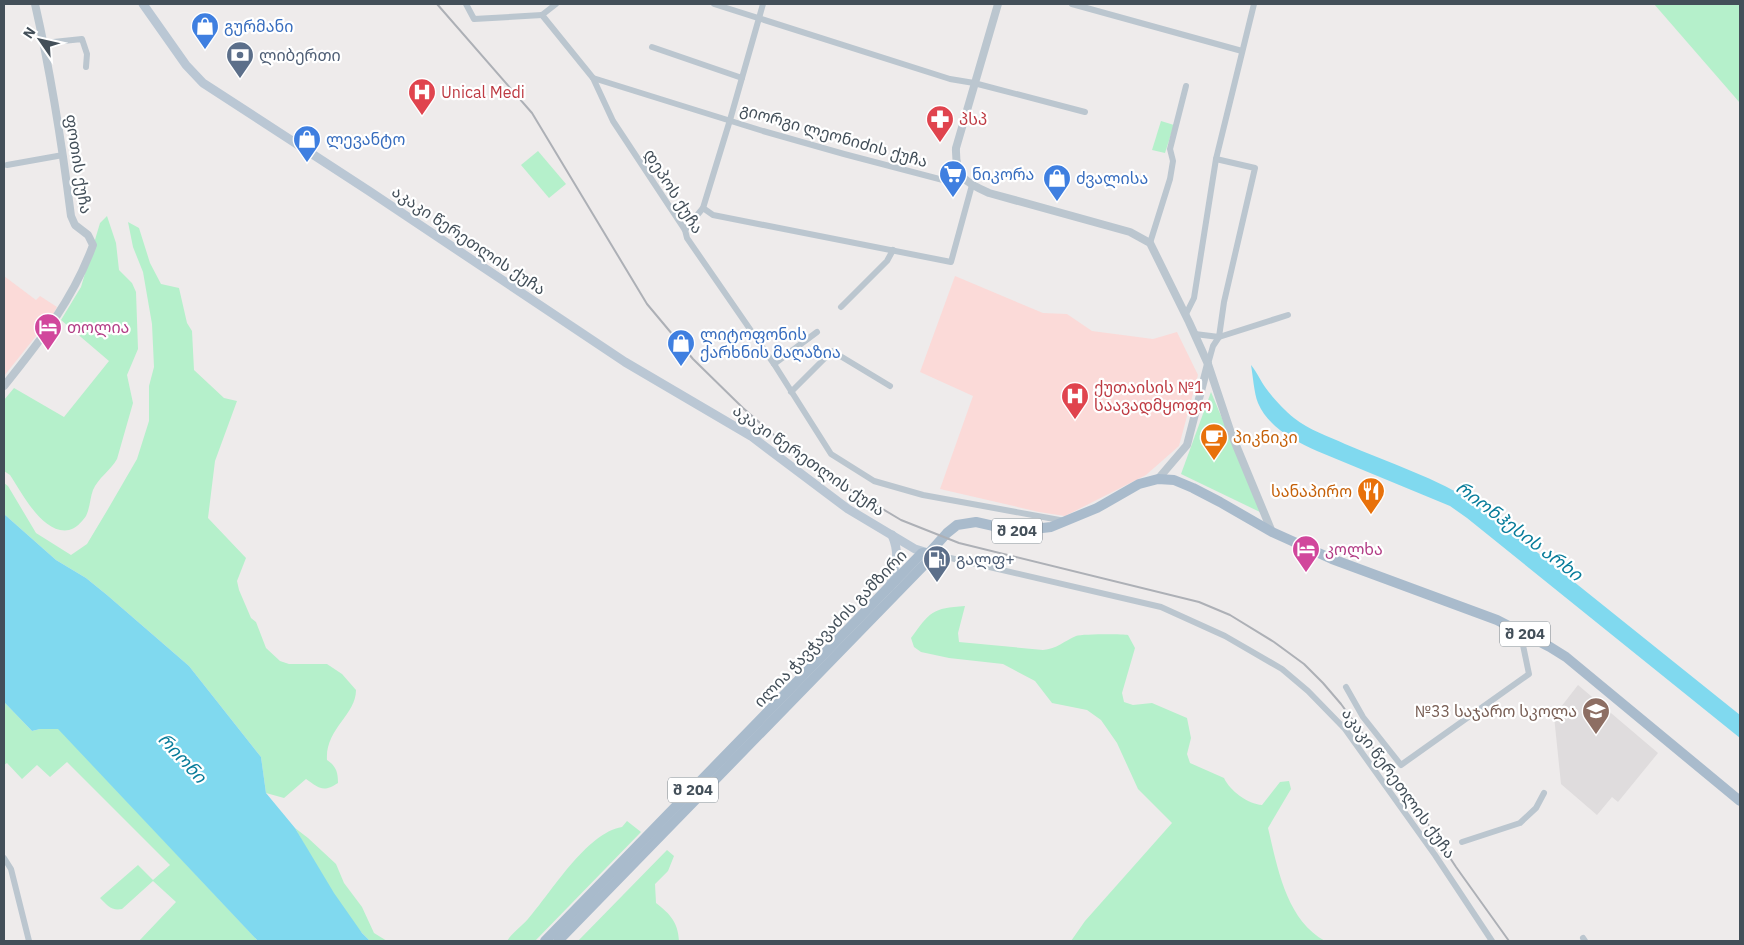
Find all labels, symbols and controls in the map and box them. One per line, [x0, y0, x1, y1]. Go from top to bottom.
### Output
shop icon: გურმანი [190, 11, 220, 50]
north arrow [15, 15, 65, 65]
place label: გურმანი [224, 16, 293, 36]
text: N [19, 23, 40, 42]
bank icon: ლიბერთი [225, 40, 255, 79]
place label: ლიბერთი [259, 45, 341, 66]
hospital icon: Unical Medi [407, 77, 437, 116]
place label: Unical Medi [441, 82, 525, 102]
street label: გიორგი ლეონიძის ქუჩა [738, 99, 930, 172]
pharmacy icon: პსპ [925, 104, 955, 143]
place label: პსპ [959, 109, 987, 129]
street label: ფოთის ქუჩა [61, 113, 97, 215]
shop icon: ლევანტო [292, 124, 322, 163]
place label: ლევანტო [326, 129, 405, 150]
street label: დეპოს ქუჩა [639, 145, 708, 238]
supermarket icon: ნიკორა [938, 159, 968, 198]
shop icon: ძვალისა [1042, 163, 1072, 202]
place label: ნიკორა [972, 164, 1034, 184]
place label: ძვალისა [1076, 168, 1148, 189]
street label: აკაკი წერეთლის ქუჩა [388, 181, 550, 300]
hotel icon: თოლია [33, 312, 63, 351]
place label: თოლია [67, 317, 129, 338]
place label: ლიტოფონის ქარხნის მაღაზია [700, 324, 841, 362]
shop icon: ლიტოფონის ქარხნის მაღაზია [666, 328, 696, 367]
place label: ქუთაისის №1 საავადმყოფო [1094, 377, 1211, 416]
hospital icon: ქუთაისის №1 საავადმყოფო [1060, 381, 1090, 420]
street label: აკაკი წერეთლის ქუჩა [729, 400, 889, 521]
cafe icon: პიკნიკი [1199, 422, 1229, 461]
place label: პიკნიკი [1233, 427, 1298, 447]
restaurant icon: სანაპირო [1356, 476, 1386, 515]
water label: რიონჰესის არხი [1452, 476, 1588, 586]
place label: სანაპირო [1271, 481, 1352, 501]
road number: შ 204 [992, 518, 1042, 544]
hotel icon: კოლხა [1291, 534, 1321, 573]
place label: კოლხა [1325, 539, 1383, 560]
fuel station icon: გალფ+ [922, 544, 952, 583]
street label: ილია ჭავჭავაძის გამზირი [749, 545, 911, 712]
place label: გალფ+ [956, 549, 1015, 570]
road number: შ 204 [1500, 622, 1550, 646]
school or university icon: №33 საჯარო სკოლა [1581, 696, 1611, 735]
place label: №33 საჯარო სკოლა [1414, 701, 1577, 722]
street label: აკაკი წერეთლის ქუჩა [1337, 704, 1460, 863]
water label: რიონი [153, 728, 212, 788]
road number: შ 204 [668, 778, 718, 802]

